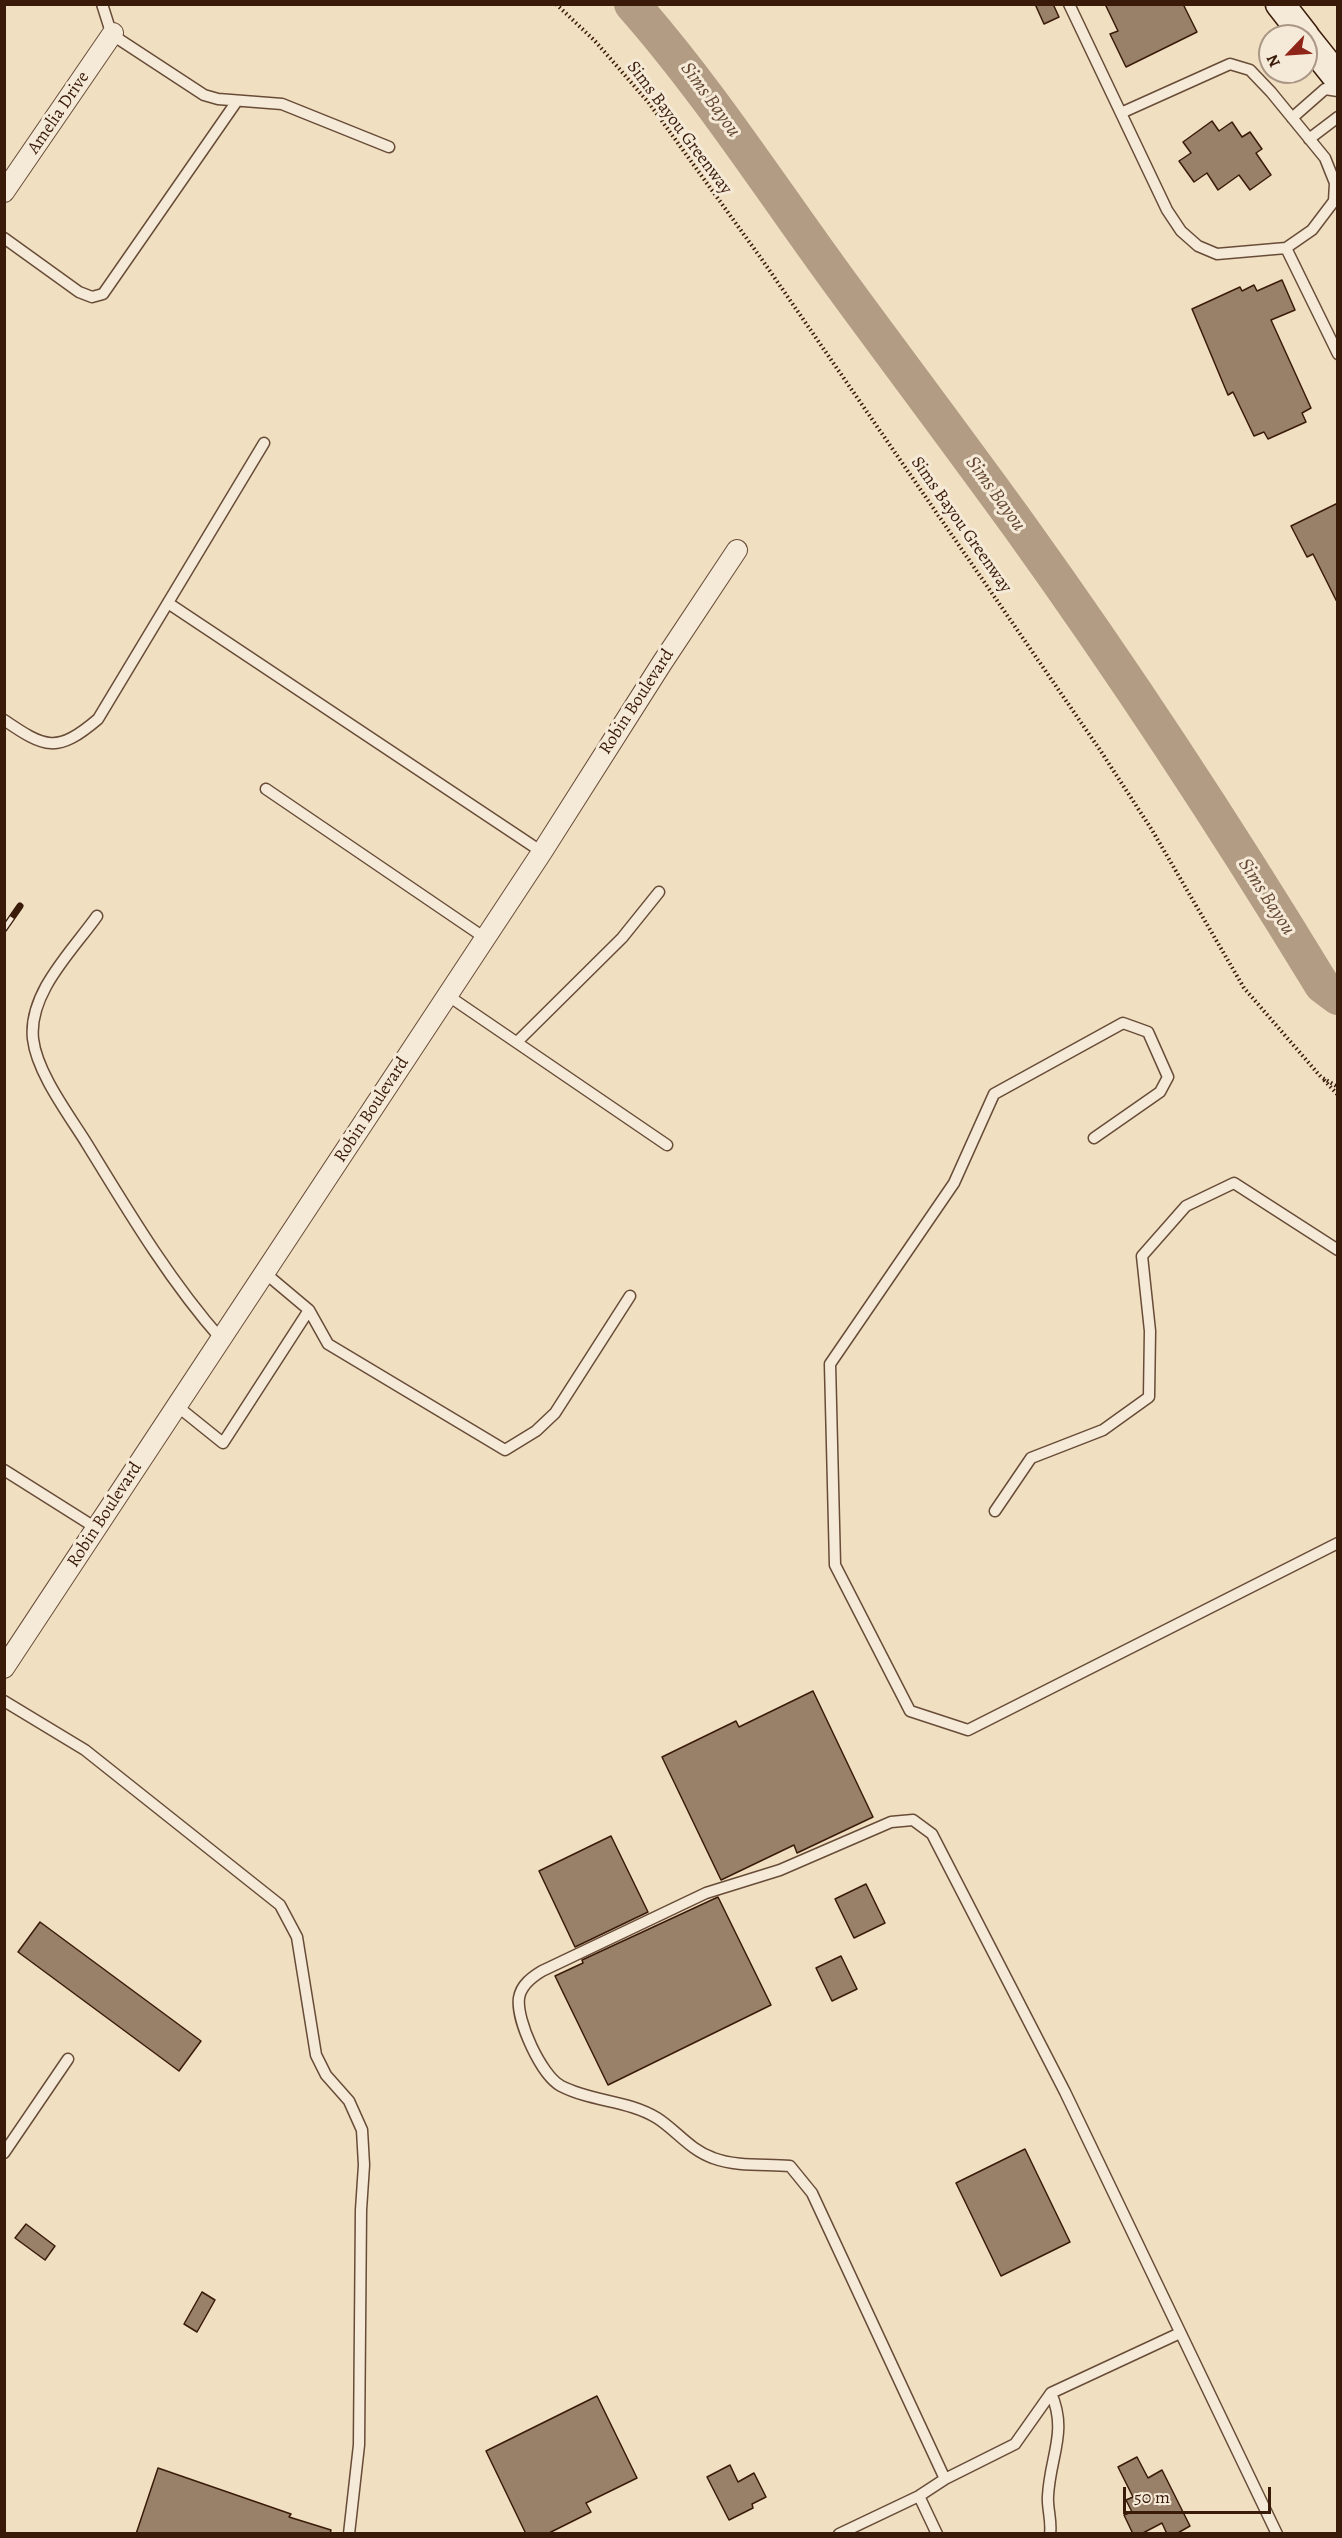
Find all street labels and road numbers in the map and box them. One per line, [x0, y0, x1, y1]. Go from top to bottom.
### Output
street label: Sims Bayou Greenway [622, 57, 736, 199]
street label: Amelia Drive [23, 68, 95, 158]
street label: Sims Bayou Greenway [906, 453, 1016, 597]
street label: Robin Boulevard [595, 645, 679, 759]
street label: Robin Boulevard [330, 1053, 414, 1167]
street label: Robin Boulevard [63, 1458, 147, 1572]

